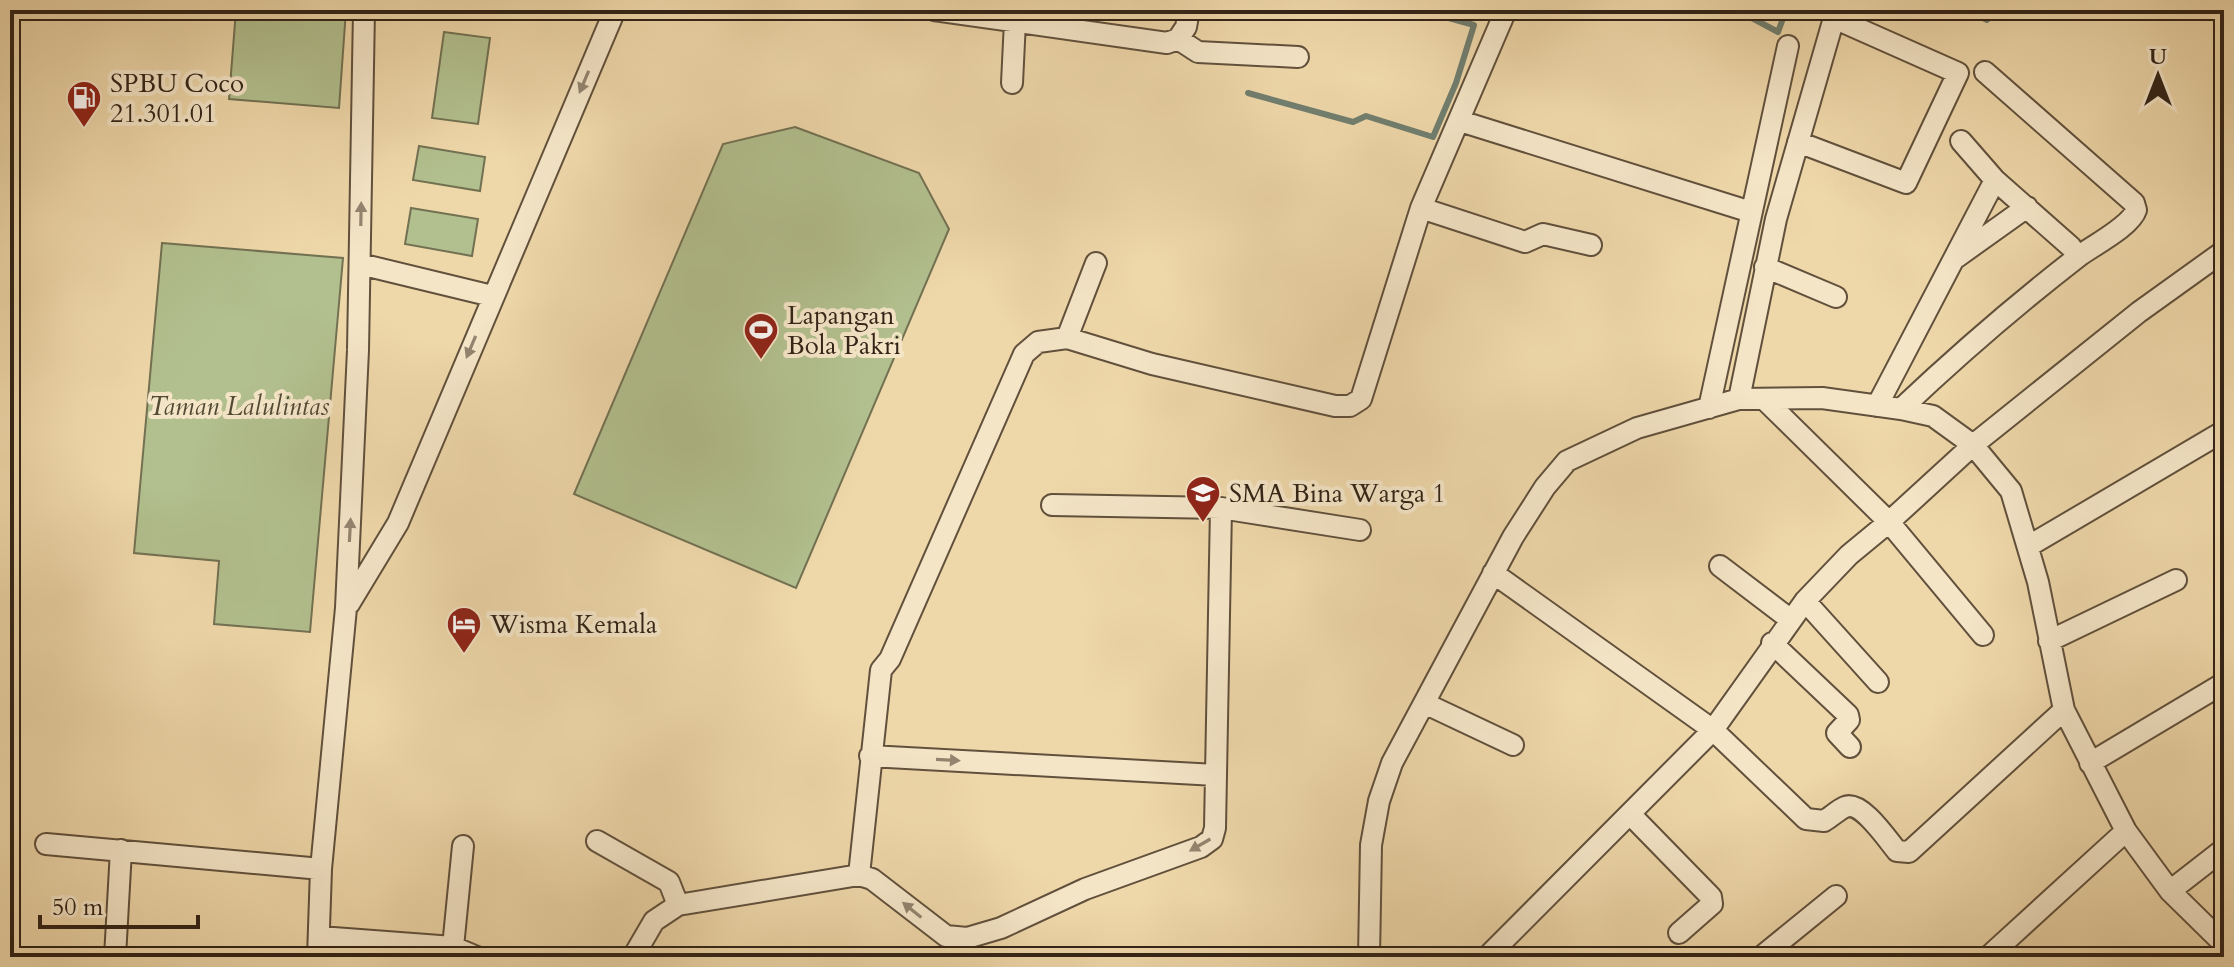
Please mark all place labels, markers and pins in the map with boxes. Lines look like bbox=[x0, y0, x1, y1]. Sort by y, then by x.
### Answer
place label: SPBU Coco 21.301.01 bbox=[110, 66, 244, 131]
fuel station icon: SPBU Coco 21.301.01 bbox=[65, 79, 103, 129]
place label: Lapangan Bola Pakri bbox=[787, 298, 901, 363]
sports icon: Lapangan Bola Pakri bbox=[742, 311, 780, 361]
school or university icon: SMA Bina Warga 1 bbox=[1184, 474, 1222, 524]
place label: SMA Bina Warga 1 bbox=[1229, 476, 1446, 511]
hotel icon: Wisma Kemala bbox=[445, 605, 483, 655]
place label: Wisma Kemala bbox=[489, 607, 657, 642]

